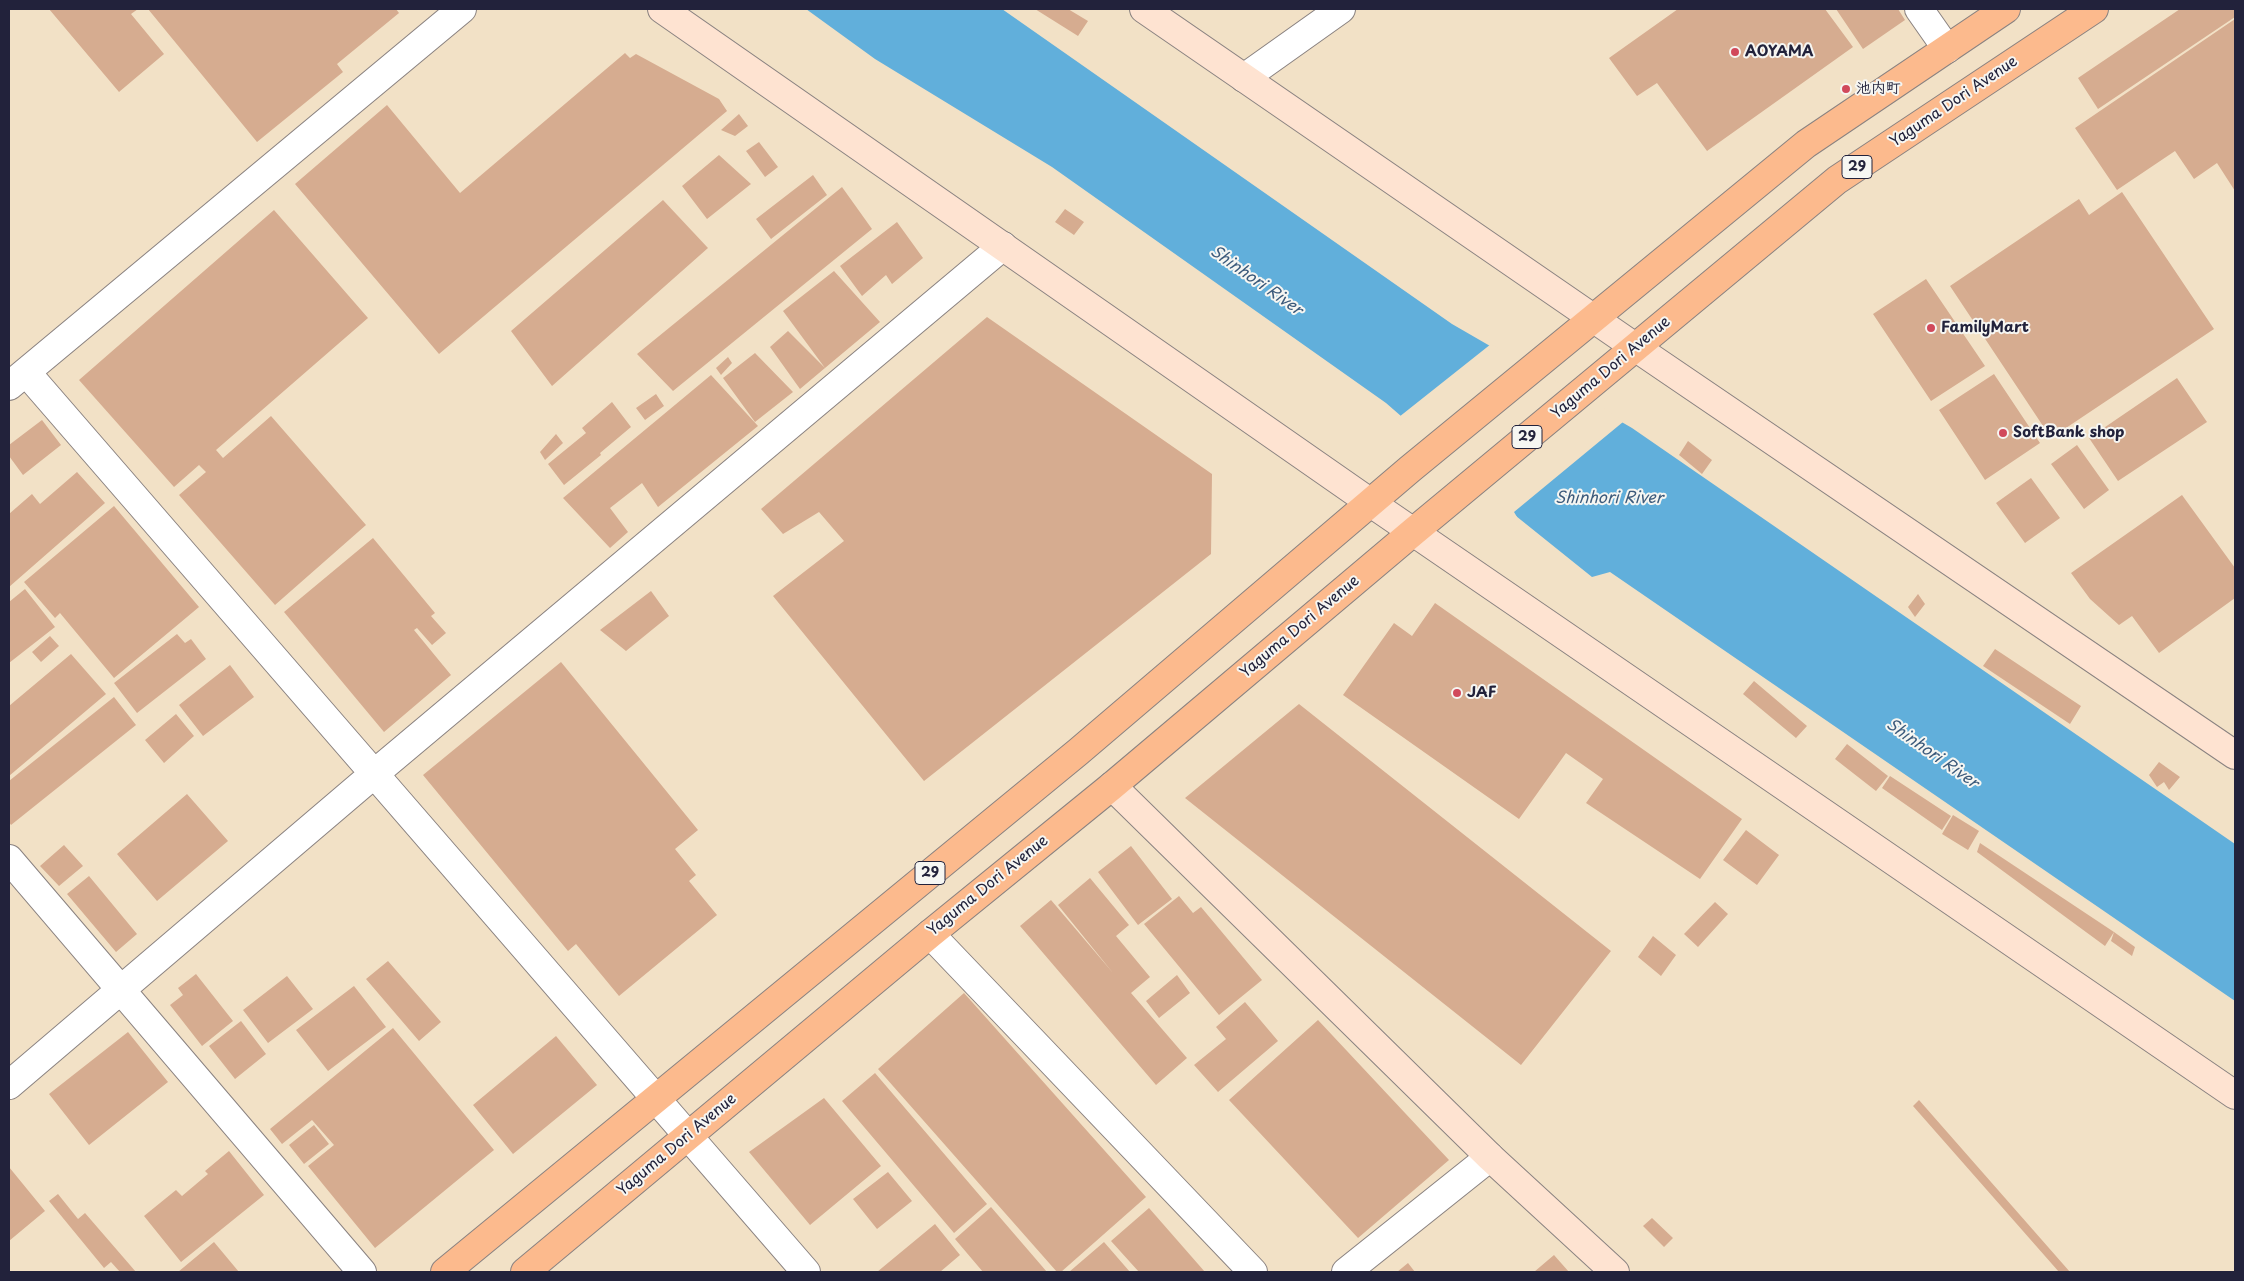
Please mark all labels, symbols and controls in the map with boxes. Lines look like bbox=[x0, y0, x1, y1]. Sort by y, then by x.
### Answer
place label: AOYAMA bbox=[1745, 43, 1814, 61]
marker: AOYAMA bbox=[1729, 46, 1741, 58]
street label: Yaguma Dori Avenue bbox=[1887, 53, 2021, 151]
place label: 池内町 bbox=[1856, 80, 1901, 98]
marker: 池内町 bbox=[1840, 83, 1852, 95]
road number: 29 bbox=[1842, 156, 1872, 178]
water label: Shinhori River bbox=[1206, 242, 1306, 320]
street label: Yaguma Dori Avenue bbox=[1548, 313, 1674, 423]
place label: FamilyMart bbox=[1941, 319, 2029, 337]
marker: FamilyMart bbox=[1925, 322, 1937, 334]
place label: SoftBank shop bbox=[2013, 424, 2124, 442]
road number: 29 bbox=[1512, 426, 1542, 448]
marker: SoftBank shop bbox=[1997, 427, 2009, 439]
water label: Shinhori River bbox=[1555, 489, 1663, 509]
street label: Yaguma Dori Avenue bbox=[1237, 572, 1363, 682]
place label: JAF bbox=[1467, 684, 1496, 702]
marker: JAF bbox=[1451, 687, 1463, 699]
water label: Shinhori River bbox=[1882, 715, 1982, 793]
street label: Yaguma Dori Avenue bbox=[924, 832, 1052, 940]
road number: 29 bbox=[915, 861, 945, 884]
street label: Yaguma Dori Avenue bbox=[614, 1090, 740, 1200]

